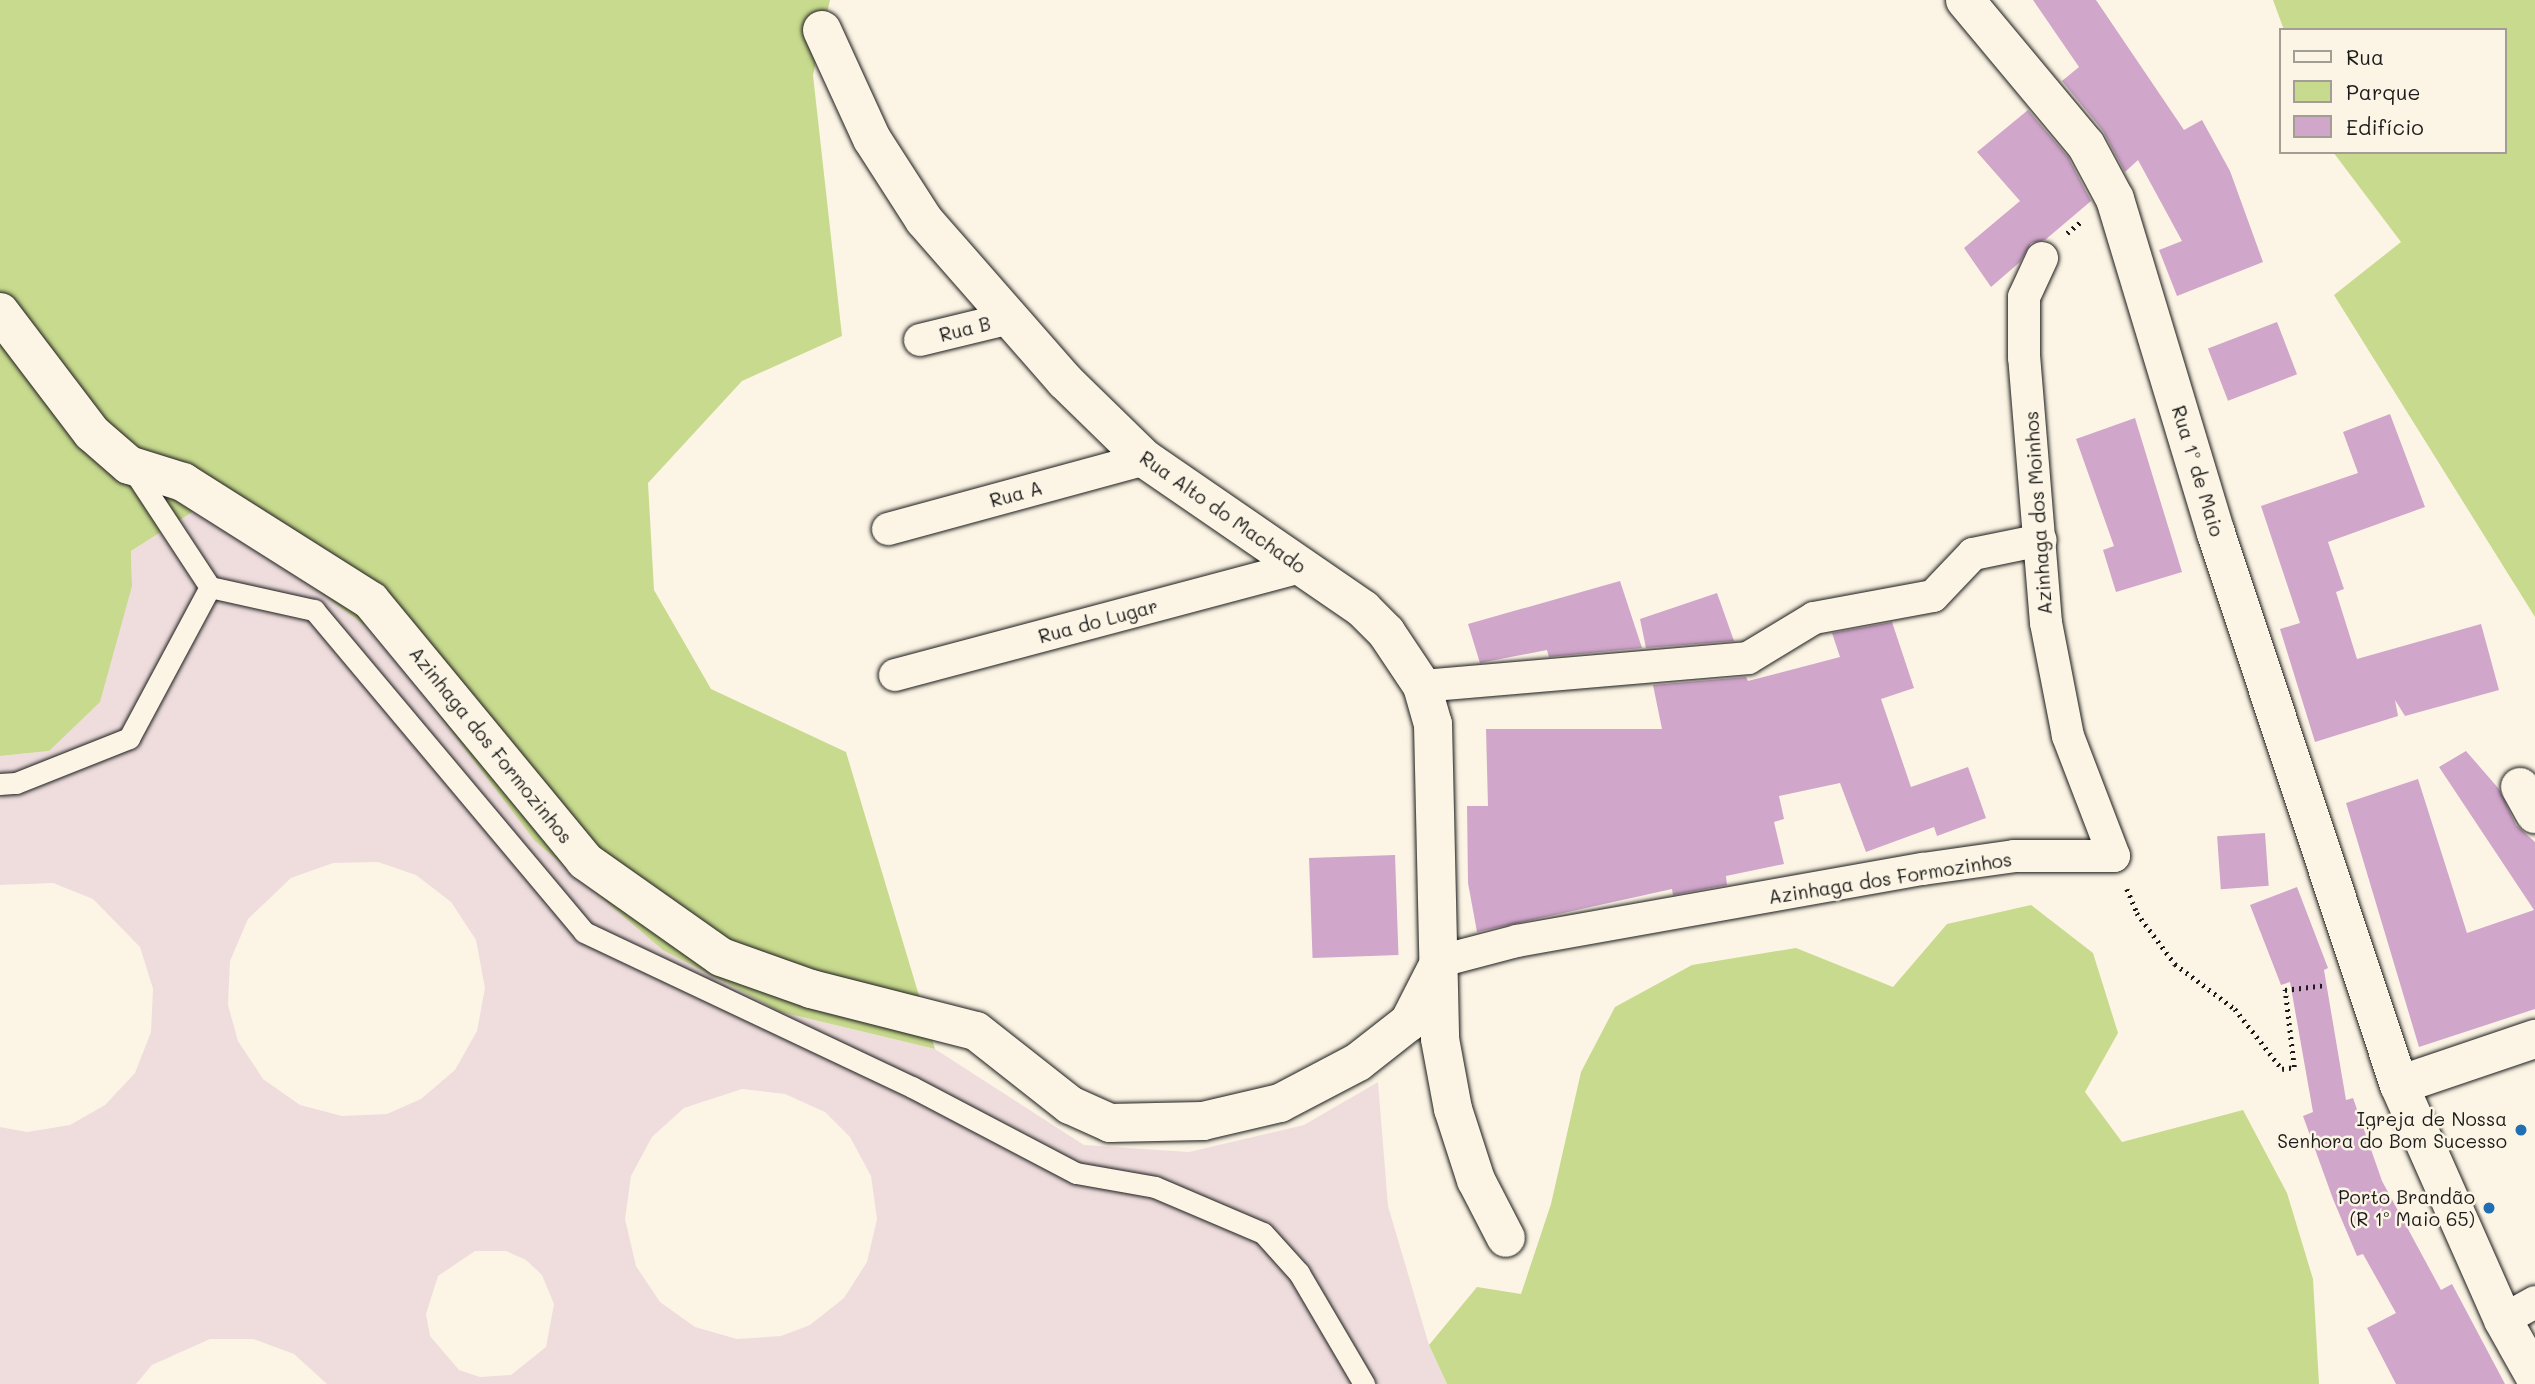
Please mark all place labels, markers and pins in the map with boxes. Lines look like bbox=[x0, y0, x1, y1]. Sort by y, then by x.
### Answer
place label: Igreja de Nossa Senhora do Bom Sucesso bbox=[2277, 1108, 2507, 1152]
marker: Igreja de Nossa Senhora do Bom Sucesso bbox=[2513, 1122, 2529, 1138]
place label: Porto Brandão (R 1º Maio 65) bbox=[2338, 1186, 2475, 1230]
marker: Porto Brandão (R 1º Maio 65) bbox=[2481, 1200, 2497, 1216]

